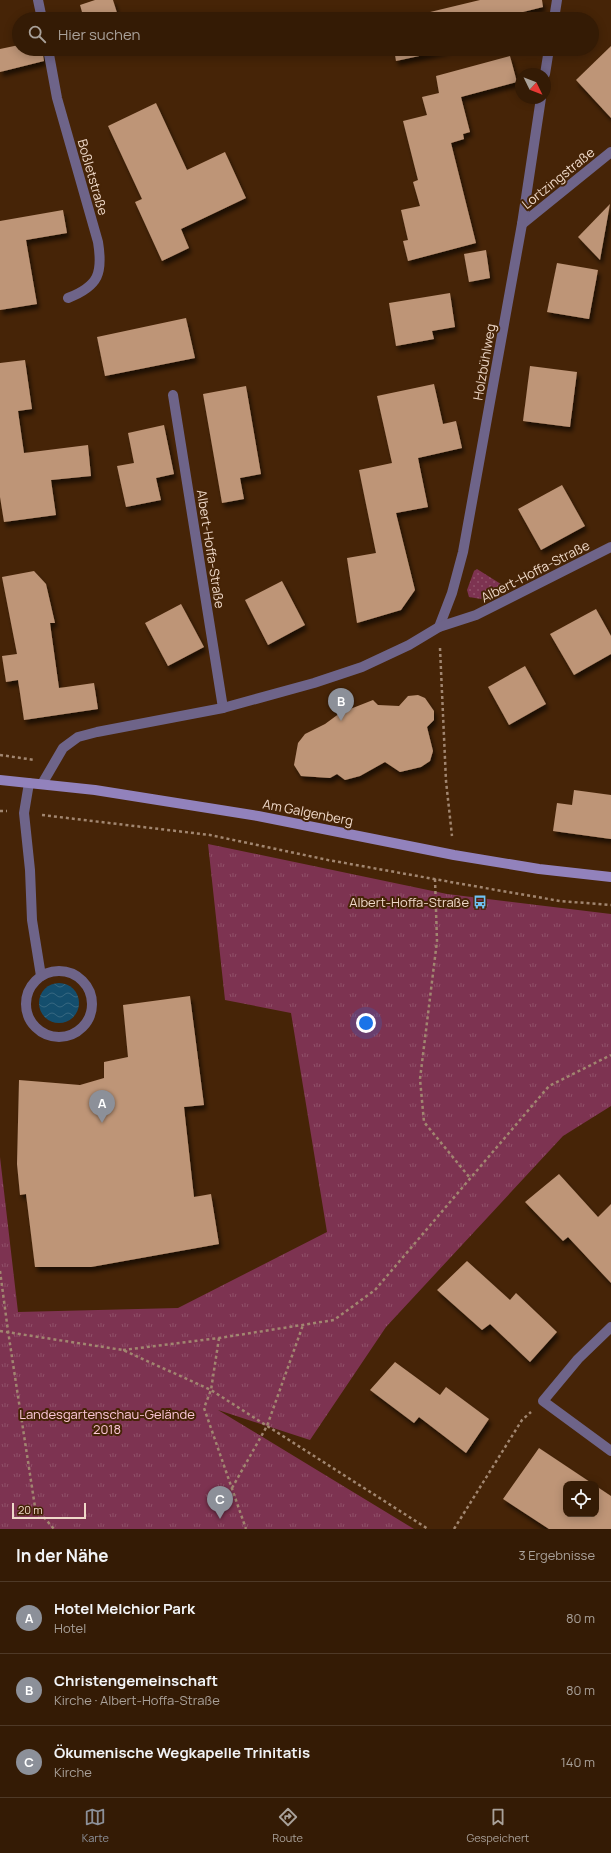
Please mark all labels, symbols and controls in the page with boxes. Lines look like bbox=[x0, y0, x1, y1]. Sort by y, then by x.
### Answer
search box bbox=[12, 12, 599, 56]
icon: search bbox=[26, 23, 48, 45]
text: Hier suchen bbox=[58, 24, 140, 45]
north arrow bbox=[515, 68, 551, 104]
street label: Boßletstraße bbox=[74, 137, 113, 218]
street label: Lortzingstraße bbox=[518, 143, 598, 213]
street label: Holzbühlweg bbox=[468, 322, 500, 402]
street label: Albert-Hoffa-Straße bbox=[193, 488, 229, 610]
street label: Albert-Hoffa-Straße bbox=[478, 536, 593, 606]
pin: B bbox=[328, 688, 354, 721]
street label: Am Galgenberg bbox=[261, 794, 355, 830]
place label: Albert-Hoffa-Straße bbox=[349, 893, 469, 911]
bus stop icon: Albert-Hoffa-Straße bbox=[472, 894, 488, 910]
your location bbox=[356, 1013, 376, 1033]
pin: A bbox=[89, 1090, 115, 1123]
park label: Landesgartenschau-Gelände 2018 bbox=[19, 1405, 195, 1438]
map controls bbox=[563, 1481, 599, 1517]
button: locate bbox=[563, 1481, 599, 1517]
pin: C bbox=[207, 1486, 233, 1519]
scale bar bbox=[12, 1501, 86, 1520]
text: 20 m bbox=[18, 1502, 43, 1517]
text: In der Nähe bbox=[16, 1544, 109, 1567]
text: 3 Ergebnisse bbox=[518, 1546, 595, 1564]
text: Hotel Melchior Park bbox=[54, 1598, 195, 1619]
text: A bbox=[25, 1609, 33, 1627]
text: 80 m bbox=[566, 1609, 595, 1627]
text: Hotel bbox=[54, 1619, 86, 1637]
text: Christengemeinschaft bbox=[54, 1670, 218, 1691]
text: B bbox=[25, 1681, 33, 1699]
text: 80 m bbox=[566, 1681, 595, 1699]
text: Kirche · Albert-Hoffa-Straße bbox=[54, 1691, 220, 1709]
text: Ökumenische Wegkapelle Trinitatis bbox=[54, 1742, 310, 1763]
text: C bbox=[24, 1753, 34, 1771]
text: 140 m bbox=[561, 1753, 595, 1771]
text: Kirche bbox=[54, 1763, 92, 1781]
tab: Karte bbox=[82, 1806, 109, 1845]
tab: Route bbox=[272, 1806, 303, 1845]
tab: Gespeichert bbox=[466, 1806, 529, 1845]

